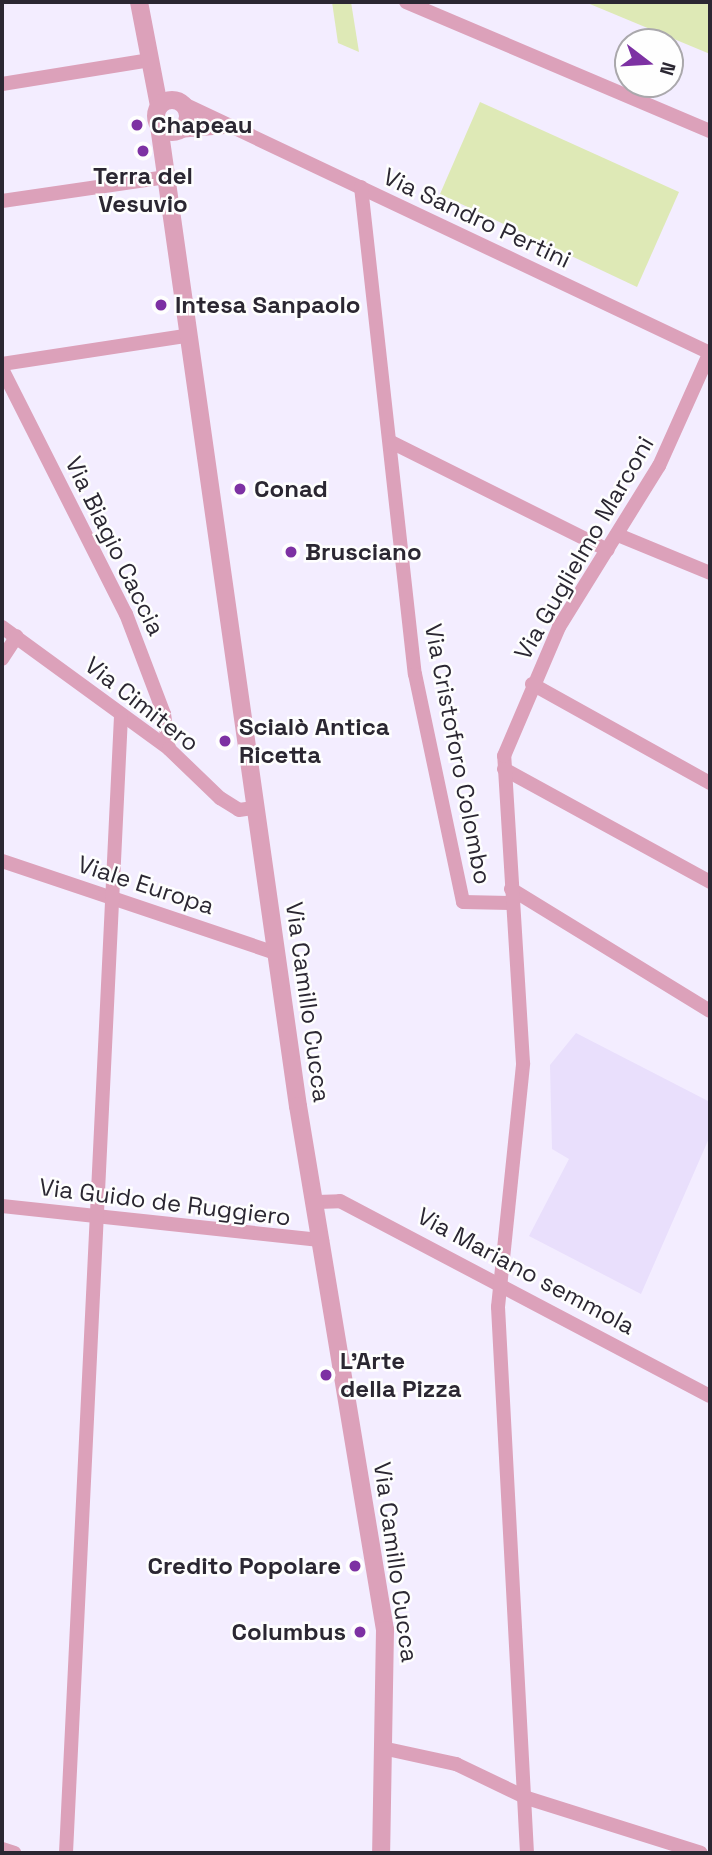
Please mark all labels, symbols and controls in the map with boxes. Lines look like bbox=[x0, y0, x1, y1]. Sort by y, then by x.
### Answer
north arrow bbox=[614, 28, 684, 98]
text: N bbox=[654, 59, 681, 78]
place label: Chapeau bbox=[151, 111, 253, 139]
marker: Chapeau bbox=[129, 117, 145, 133]
marker: Terra del Vesuvio bbox=[135, 143, 151, 159]
place label: Terra del Vesuvio bbox=[93, 162, 193, 218]
street label: Via Sandro Pertini bbox=[379, 162, 575, 274]
place label: Intesa Sanpaolo bbox=[175, 291, 360, 319]
marker: Intesa Sanpaolo bbox=[153, 297, 169, 313]
street label: Via Guglielmo Marconi bbox=[508, 431, 660, 665]
street label: Via Biagio Caccia bbox=[59, 452, 171, 640]
place label: Conad bbox=[254, 475, 328, 503]
marker: Conad bbox=[232, 481, 248, 497]
place label: Brusciano bbox=[305, 538, 422, 566]
marker: Brusciano bbox=[283, 544, 299, 560]
street label: Via Cristoforo Colombo bbox=[419, 621, 497, 887]
street label: Via Cimitero bbox=[79, 651, 205, 757]
place label: Scialò Antica Ricetta bbox=[239, 713, 390, 769]
marker: Scialò Antica Ricetta bbox=[217, 733, 233, 749]
street label: Viale Europa bbox=[74, 849, 218, 921]
street label: Via Camillo Cucca bbox=[280, 900, 336, 1104]
street label: Via Guido de Ruggiero bbox=[37, 1172, 293, 1232]
street label: Via Mariano semmola bbox=[412, 1201, 640, 1341]
place label: L'Arte della Pizza bbox=[340, 1347, 462, 1403]
marker: L'Arte della Pizza bbox=[318, 1367, 334, 1383]
street label: Via Camillo Cucca bbox=[368, 1460, 424, 1664]
place label: Credito Popolare bbox=[148, 1552, 341, 1580]
marker: Credito Popolare bbox=[347, 1558, 363, 1574]
place label: Columbus bbox=[232, 1618, 346, 1646]
marker: Columbus bbox=[352, 1624, 368, 1640]

